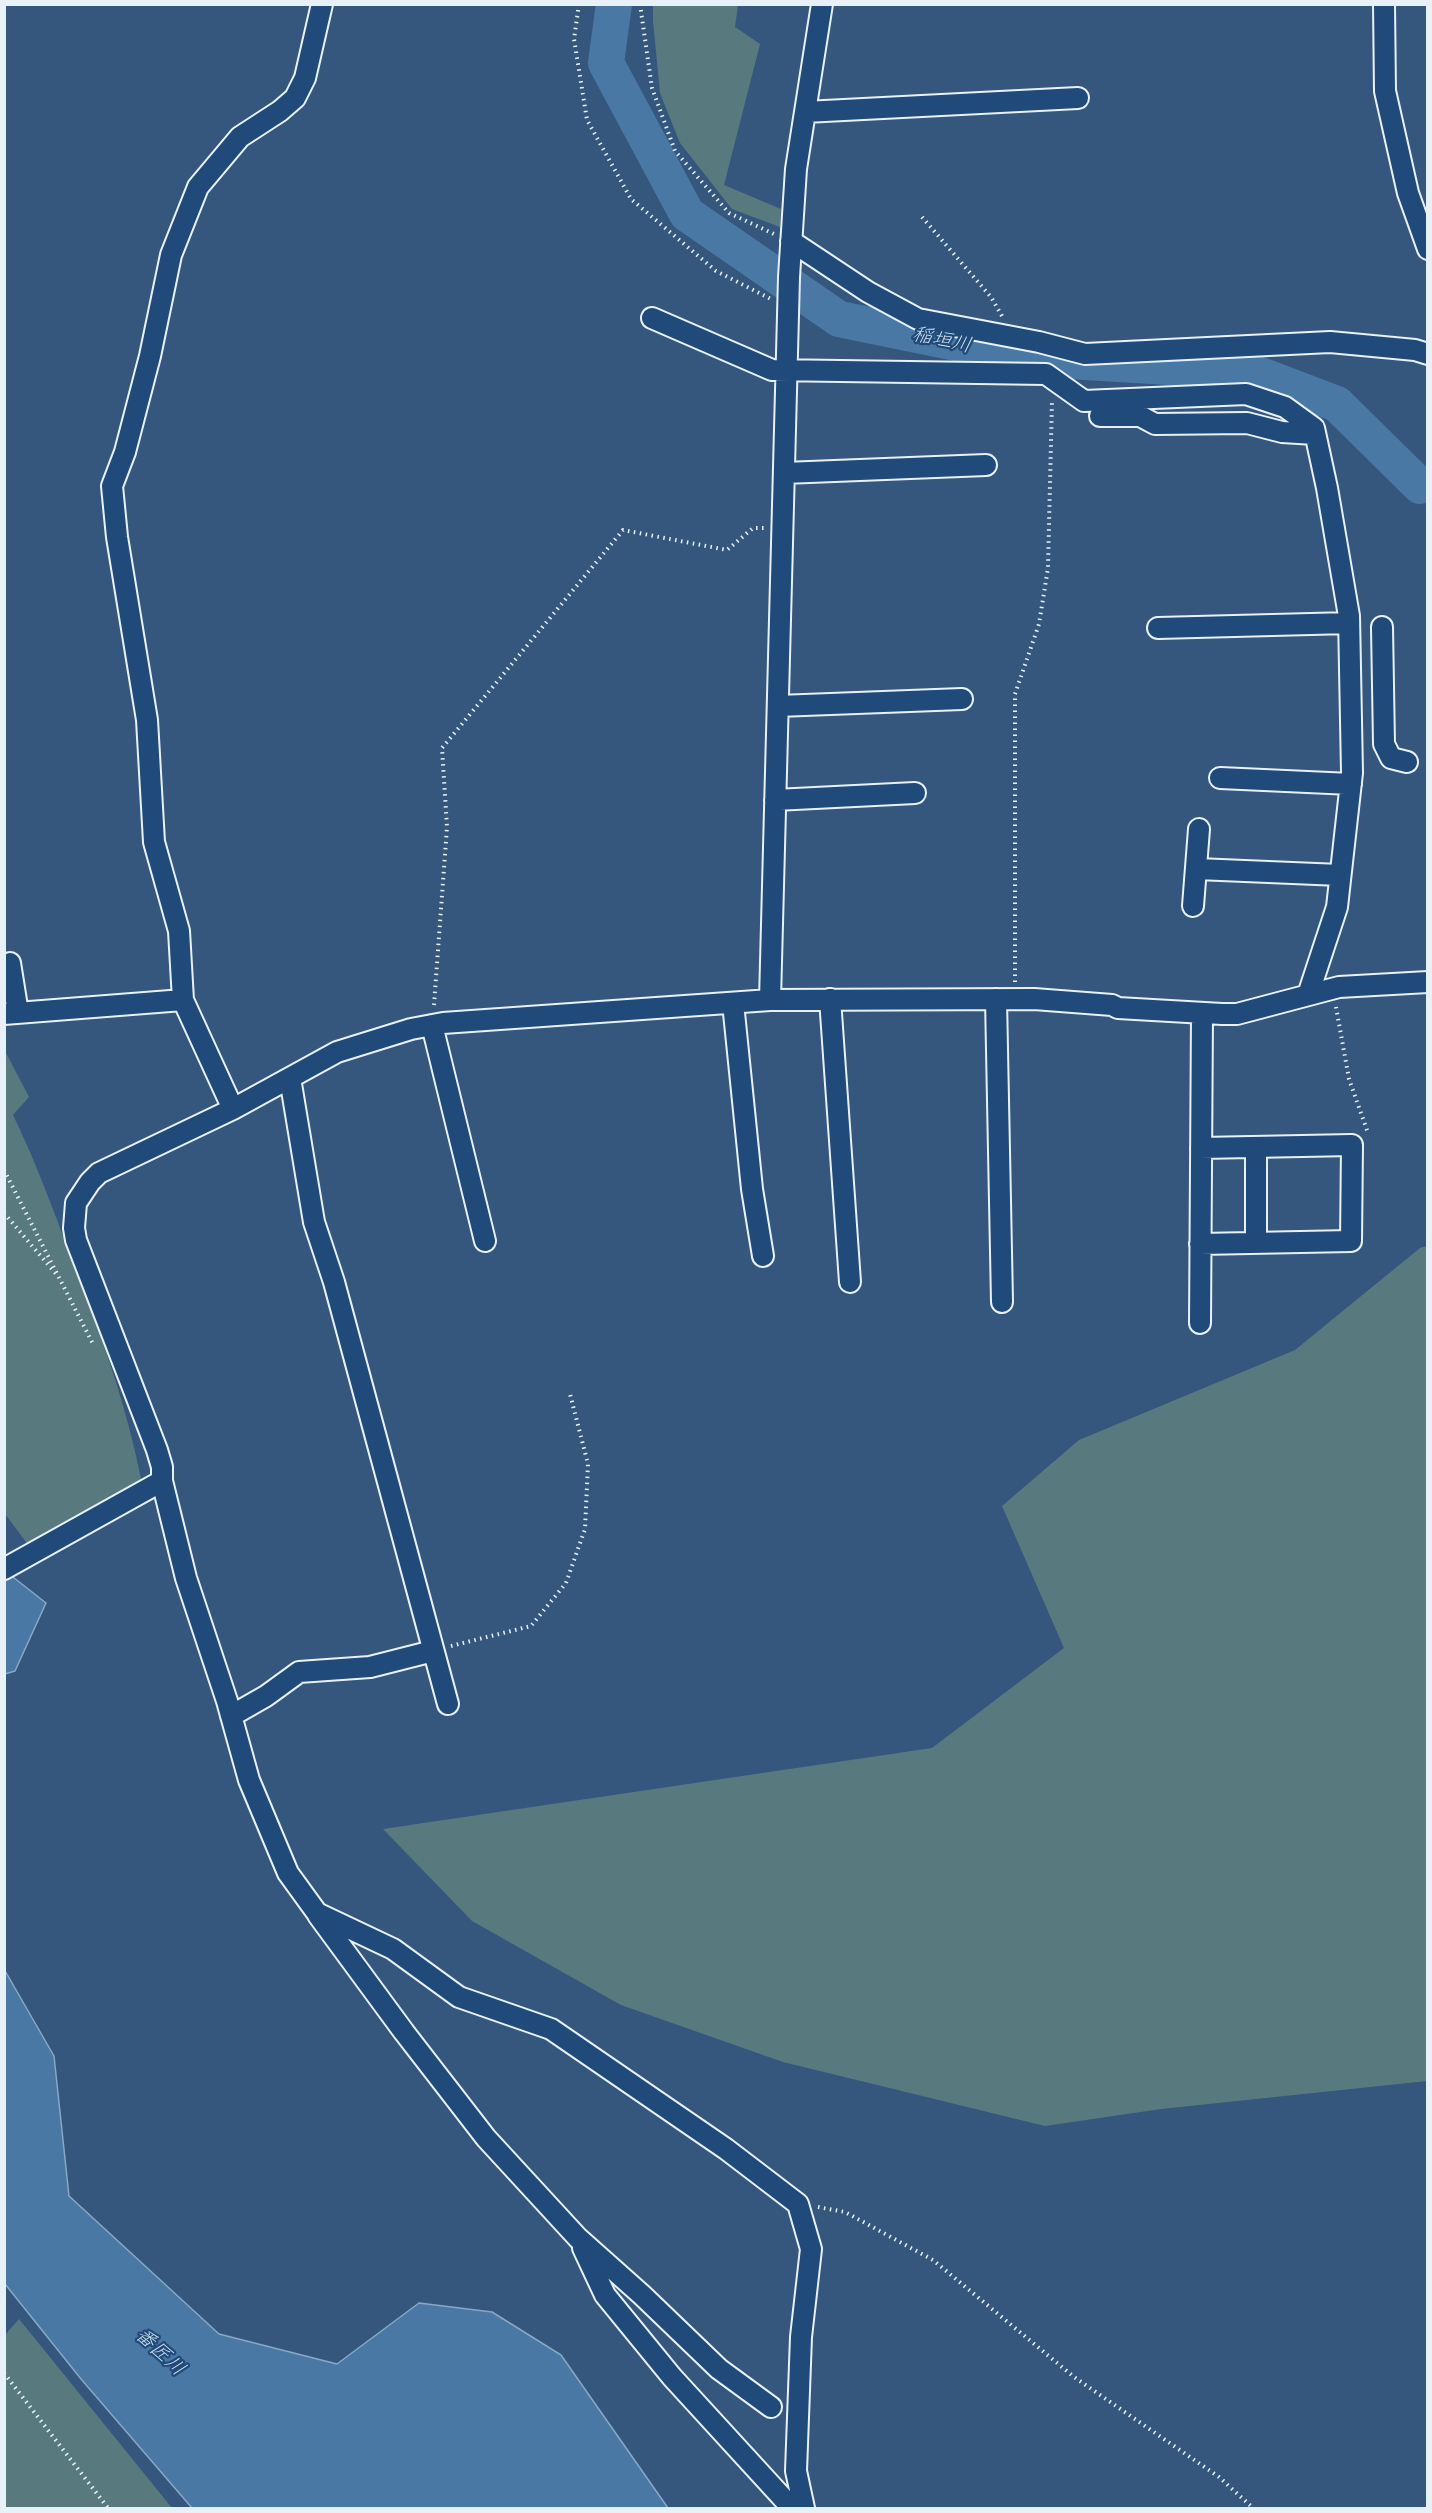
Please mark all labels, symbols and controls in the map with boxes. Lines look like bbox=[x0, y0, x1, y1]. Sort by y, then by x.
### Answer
water label: 稲垣川 bbox=[910, 322, 974, 358]
water label: 番匠川 bbox=[130, 2323, 190, 2381]

